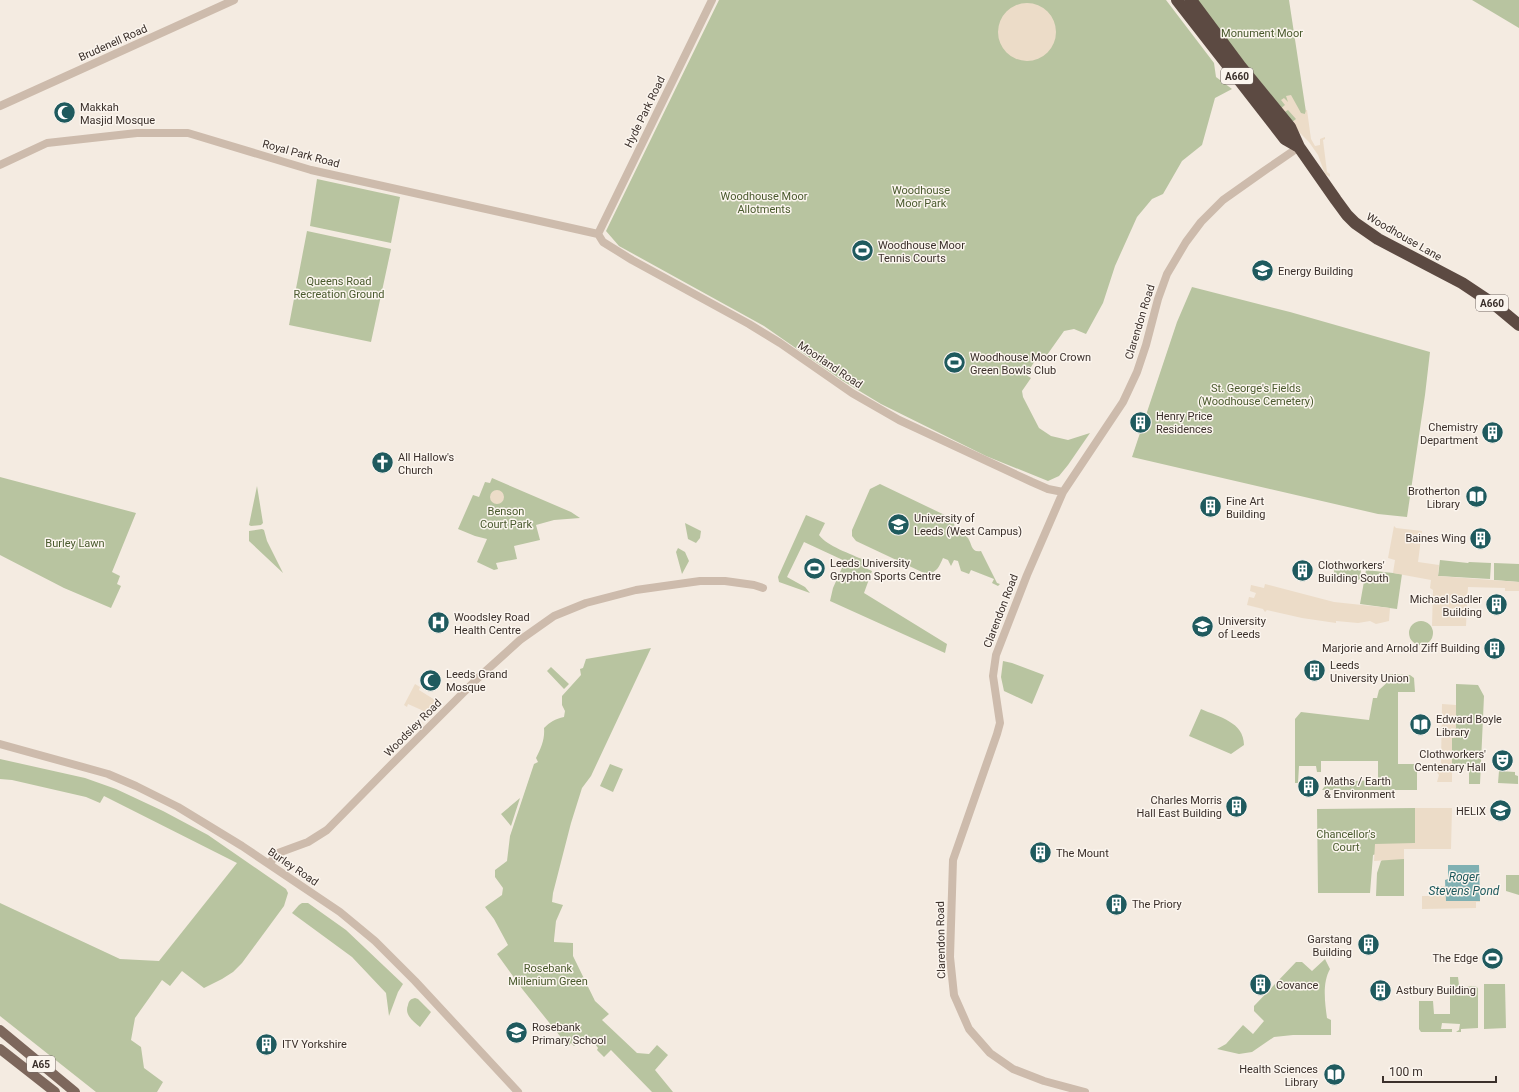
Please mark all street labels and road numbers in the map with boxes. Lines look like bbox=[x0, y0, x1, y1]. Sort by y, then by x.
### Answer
street label: Brudenell Road bbox=[77, 22, 149, 64]
road number: A660 bbox=[1221, 68, 1253, 84]
street label: Hyde Park Road bbox=[622, 74, 668, 150]
street label: Royal Park Road bbox=[261, 137, 341, 171]
street label: Woodhouse Lane bbox=[1364, 210, 1444, 264]
street label: Clarendon Road bbox=[1122, 283, 1158, 361]
road number: A660 bbox=[1476, 295, 1508, 311]
street label: Moorland Road bbox=[795, 339, 865, 391]
street label: Clarendon Road bbox=[981, 572, 1021, 650]
street label: Woodsley Road bbox=[382, 697, 444, 759]
street label: Burley Road bbox=[265, 845, 321, 889]
street label: Clarendon Road bbox=[934, 901, 948, 979]
road number: A65 bbox=[27, 1056, 55, 1072]

